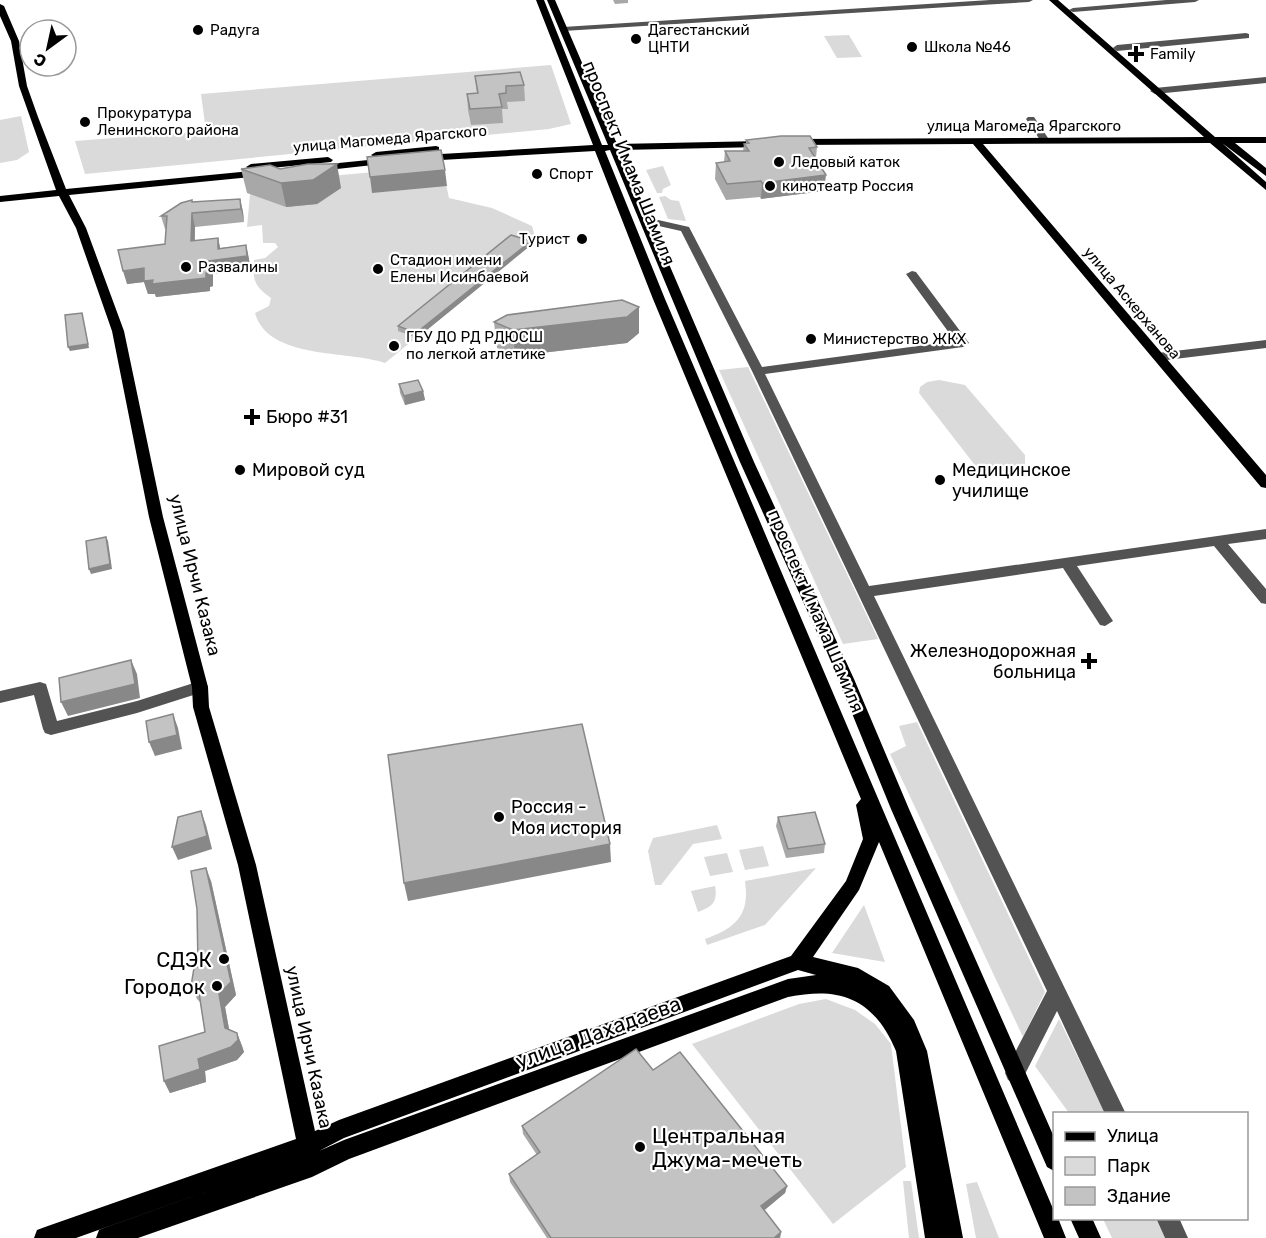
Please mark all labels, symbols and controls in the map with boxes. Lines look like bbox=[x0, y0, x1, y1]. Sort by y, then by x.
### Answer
north arrow bbox=[18, 18, 78, 78]
place label: Радуга bbox=[210, 21, 260, 39]
place label: Дагестанский ЦНТИ bbox=[648, 21, 750, 56]
marker: Радуга bbox=[191, 23, 205, 37]
marker: Дагестанский ЦНТИ bbox=[629, 32, 643, 46]
place label: Школа №46 bbox=[924, 38, 1011, 56]
marker: Школа №46 bbox=[905, 40, 919, 54]
marker: Family bbox=[1127, 45, 1145, 63]
place label: Family bbox=[1150, 45, 1196, 63]
text: С bbox=[30, 49, 50, 71]
street label: проспект Имама Шамиля bbox=[578, 58, 680, 268]
place label: Прокуратура Ленинского района bbox=[97, 104, 239, 139]
marker: Прокуратура Ленинского района bbox=[78, 115, 92, 129]
street label: улица Магомеда Ярагского bbox=[927, 117, 1121, 135]
street label: улица Магомеда Ярагского bbox=[292, 122, 488, 156]
place label: Ледовый каток bbox=[791, 153, 900, 171]
marker: Ледовый каток bbox=[772, 155, 786, 169]
place label: Спорт bbox=[549, 165, 593, 183]
marker: Спорт bbox=[530, 167, 544, 181]
place label: кинотеатр Россия bbox=[782, 177, 914, 195]
marker: кинотеатр Россия bbox=[763, 179, 777, 193]
place label: Турист bbox=[519, 230, 570, 248]
marker: Турист bbox=[575, 232, 589, 246]
street label: улица Аскерханова bbox=[1080, 243, 1184, 363]
place label: Стадион имени Елены Исинбаевой bbox=[390, 251, 529, 286]
place label: Развалины bbox=[198, 258, 278, 276]
marker: Развалины bbox=[179, 260, 193, 274]
marker: Стадион имени Елены Исинбаевой bbox=[371, 262, 385, 276]
place label: ГБУ ДО РД РДЮСШ по легкой атлетике bbox=[406, 328, 546, 363]
place label: Министерство ЖКХ bbox=[823, 330, 967, 348]
marker: Министерство ЖКХ bbox=[804, 332, 818, 346]
marker: ГБУ ДО РД РДЮСШ по легкой атлетике bbox=[387, 339, 401, 353]
place label: Бюро #31 bbox=[266, 406, 348, 428]
marker: Бюро #31 bbox=[243, 408, 261, 426]
place label: Мировой суд bbox=[252, 459, 365, 481]
place label: Медицинское училище bbox=[952, 459, 1071, 502]
marker: Мировой суд bbox=[233, 463, 247, 477]
marker: Медицинское училище bbox=[933, 473, 947, 487]
street label: улица Ирчи Казака bbox=[164, 492, 226, 658]
street label: проспект Имама Шамиля bbox=[763, 506, 869, 716]
place label: Железнодорожная больница bbox=[910, 640, 1076, 683]
marker: Железнодорожная больница bbox=[1080, 652, 1098, 670]
place label: Россия - Моя история bbox=[511, 796, 622, 839]
marker: Россия - Моя история bbox=[492, 810, 506, 824]
place label: СДЭК bbox=[156, 947, 212, 972]
marker: СДЭК bbox=[217, 952, 231, 966]
street label: улица Ирчи Казака bbox=[281, 964, 337, 1130]
place label: Городок bbox=[124, 974, 205, 999]
marker: Городок bbox=[210, 979, 224, 993]
street label: улица Дахадаева bbox=[512, 990, 684, 1074]
legend bbox=[1053, 1112, 1248, 1220]
place label: Центральная Джума-мечеть bbox=[652, 1123, 802, 1172]
text: Улица bbox=[1107, 1125, 1159, 1147]
marker: Центральная Джума-мечеть bbox=[633, 1140, 647, 1154]
text: Парк bbox=[1107, 1155, 1151, 1177]
text: Здание bbox=[1107, 1185, 1171, 1207]

